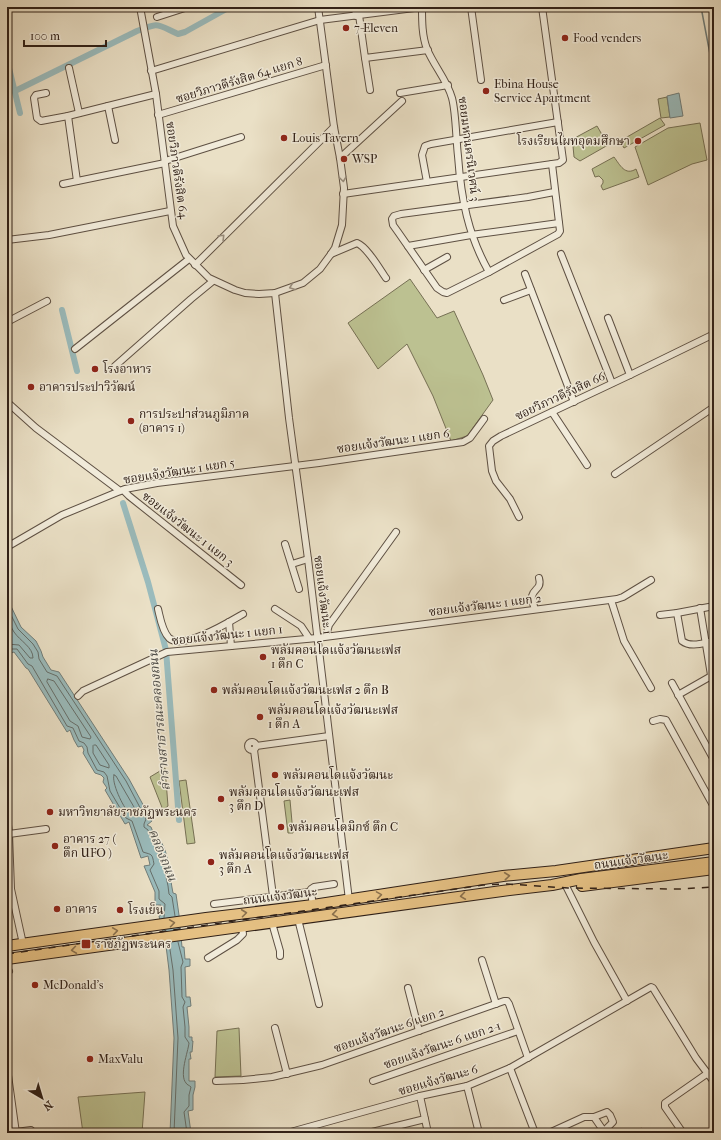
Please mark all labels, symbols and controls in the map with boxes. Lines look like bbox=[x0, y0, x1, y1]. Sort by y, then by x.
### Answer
place label: 7-Eleven bbox=[354, 21, 398, 35]
scale bar bbox=[24, 22, 106, 48]
marker: 7-Eleven bbox=[341, 23, 351, 33]
text: 100 m bbox=[30, 29, 60, 43]
place label: Food venders bbox=[573, 31, 642, 45]
marker: Food venders bbox=[560, 33, 570, 43]
street label: ซอยวิภาวดีรังสิต 64 แยก 8 bbox=[174, 54, 304, 106]
place label: Ebina House Service Apartment bbox=[494, 77, 592, 105]
marker: Ebina House Service Apartment bbox=[481, 86, 491, 96]
street label: ซอยมหานครนิเวศน์ 3 bbox=[456, 96, 482, 202]
street label: ซอยวิภาวดีรังสิต 64 bbox=[163, 120, 191, 221]
place label: Louis Tavern bbox=[292, 131, 359, 145]
place label: โรงเรียนไผทอุดมศึกษา bbox=[516, 132, 630, 149]
marker: Louis Tavern bbox=[279, 133, 289, 143]
marker: โรงเรียนไผทอุดมศึกษา bbox=[633, 136, 643, 146]
place label: WSP bbox=[351, 152, 377, 166]
marker: WSP bbox=[339, 154, 349, 164]
one-way arrow bbox=[338, 176, 347, 182]
one-way arrow bbox=[218, 234, 225, 242]
one-way arrow bbox=[288, 283, 295, 291]
place label: โรงอาหาร bbox=[102, 360, 152, 376]
marker: โรงอาหาร bbox=[90, 364, 100, 374]
street label: ซอยวิภาวดีรังสิต 66 bbox=[513, 369, 608, 423]
place label: อาคารประปาวิวัฒน์ bbox=[39, 380, 136, 394]
marker: อาคารประปาวิวัฒน์ bbox=[26, 382, 36, 392]
place label: การประปาส่วนภูมิภาค (อาคาร 1) bbox=[139, 407, 249, 435]
marker: การประปาส่วนภูมิภาค (อาคาร 1) bbox=[126, 416, 136, 426]
street label: ซอยแจ้งวัฒนะ 1 แยก 6 bbox=[336, 426, 451, 456]
street label: ซอยแจ้งวัฒนะ 1 แยก 5 bbox=[122, 455, 236, 487]
street label: ซอยแจ้งวัฒนะ 1 แยก 3 bbox=[139, 489, 237, 569]
street label: ซอยแจ้งวัฒนะ 1 bbox=[311, 555, 335, 635]
street label: ซอยแจ้งวัฒนะ 1 แยก 2 bbox=[428, 591, 542, 619]
street label: ซอยแจ้งวัฒนะ 1 แยก 1 bbox=[171, 622, 283, 648]
place label: พลัมคอนโดแจ้งวัฒนะเฟส 1 ตึก C bbox=[271, 641, 401, 671]
water label: ลำรางสาธารณะคลองถนน bbox=[145, 648, 173, 791]
marker: พลัมคอนโดแจ้งวัฒนะเฟส 1 ตึก C bbox=[258, 652, 268, 662]
place label: พลัมคอนโดแจ้งวัฒนะเฟส 2 ตึก B bbox=[222, 681, 389, 697]
marker: พลัมคอนโดแจ้งวัฒนะเฟส 2 ตึก B bbox=[209, 685, 219, 695]
place label: พลัมคอนโดแจ้งวัฒนะเฟส 1 ตึก A bbox=[268, 701, 398, 731]
marker: พลัมคอนโดแจ้งวัฒนะเฟส 1 ตึก A bbox=[255, 712, 265, 722]
place label: พลัมคอนโดแจ้งวัฒนะ bbox=[283, 766, 393, 782]
marker: พลัมคอนโดแจ้งวัฒนะ bbox=[270, 770, 280, 780]
place label: พลัมคอนโดแจ้งวัฒนะเฟส 3 ตึก D bbox=[229, 783, 359, 813]
marker: พลัมคอนโดแจ้งวัฒนะเฟส 3 ตึก D bbox=[216, 794, 226, 804]
place label: มหาวิทยาลัยราชภัฏพระนคร bbox=[58, 805, 197, 819]
marker: มหาวิทยาลัยราชภัฏพระนคร bbox=[45, 807, 55, 817]
place label: พลัมคอนโดมิกซ์ ตึก C bbox=[289, 818, 398, 834]
marker: พลัมคอนโดมิกซ์ ตึก C bbox=[276, 822, 286, 832]
water label: คลองถนน bbox=[146, 827, 180, 884]
place label: อาคาร 27 ( ตึก UFO ) bbox=[63, 832, 116, 860]
marker: อาคาร 27 ( ตึก UFO ) bbox=[50, 841, 60, 851]
place label: พลัมคอนโดแจ้งวัฒนะเฟส 3 ตึก A bbox=[219, 846, 349, 876]
street label: ถนนแจ้งวัฒนะ bbox=[593, 848, 669, 872]
marker: พลัมคอนโดแจ้งวัฒนะเฟส 3 ตึก A bbox=[206, 857, 216, 867]
one-way arrow bbox=[504, 872, 510, 881]
street label: ถนนแจ้งวัฒนะ bbox=[242, 884, 318, 907]
one-way arrow bbox=[376, 891, 382, 900]
one-way arrow bbox=[460, 891, 466, 900]
place label: โรงเย็น bbox=[127, 901, 164, 917]
place label: อาคาร bbox=[65, 902, 97, 916]
marker: อาคาร bbox=[52, 904, 62, 914]
marker: โรงเย็น bbox=[115, 905, 125, 915]
one-way arrow bbox=[241, 909, 247, 918]
one-way arrow bbox=[332, 910, 338, 919]
one-way arrow bbox=[169, 919, 175, 928]
one-way arrow bbox=[112, 927, 118, 936]
place label: ราชภัฏพระนคร bbox=[95, 937, 171, 951]
marker: ราชภัฏพระนคร bbox=[80, 938, 92, 950]
one-way arrow bbox=[71, 945, 77, 954]
place label: McDonald's bbox=[43, 978, 104, 992]
marker: McDonald's bbox=[30, 980, 40, 990]
street label: ซอยแจ้งวัฒนะ 6 แยก 2 bbox=[332, 1005, 446, 1055]
street label: ซอยแจ้งวัฒนะ 6 แยก 2-1 bbox=[382, 1018, 502, 1072]
place label: MaxValu bbox=[98, 1052, 143, 1066]
marker: MaxValu bbox=[85, 1054, 95, 1064]
street label: ซอยแจ้งวัฒนะ 6 bbox=[397, 1062, 480, 1098]
north arrow bbox=[22, 1078, 62, 1118]
text: N bbox=[40, 1098, 55, 1114]

